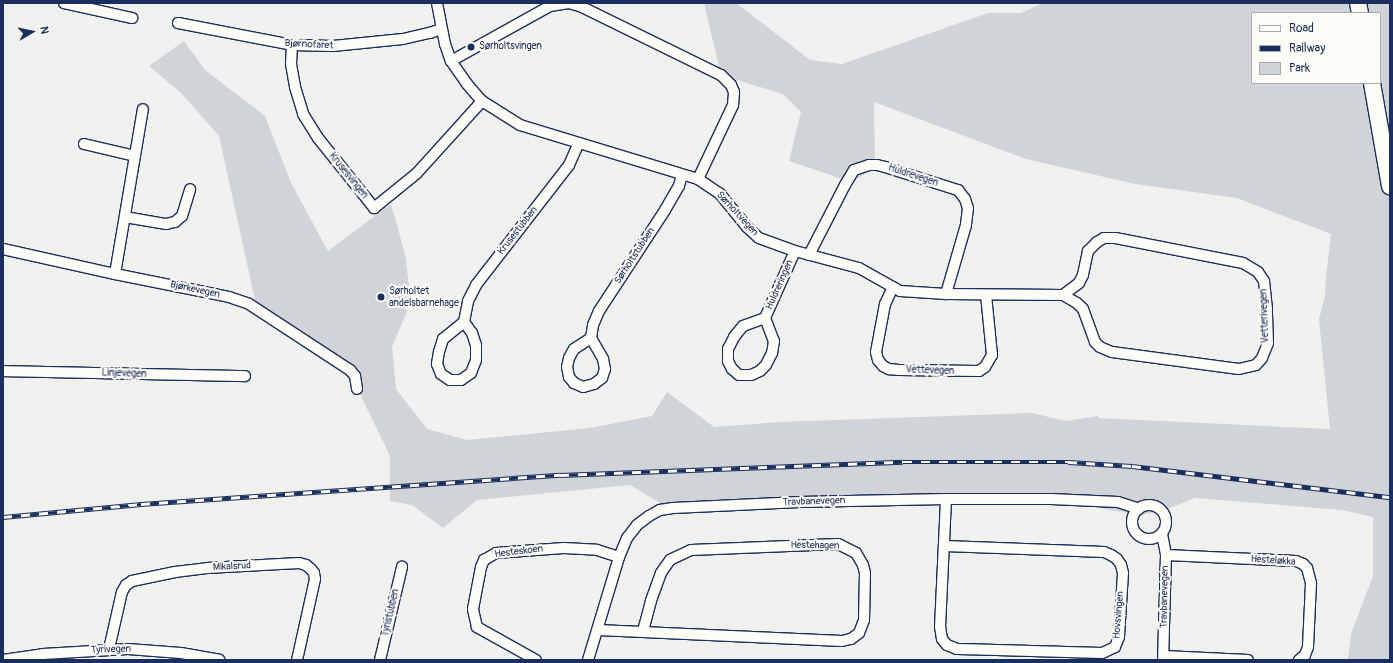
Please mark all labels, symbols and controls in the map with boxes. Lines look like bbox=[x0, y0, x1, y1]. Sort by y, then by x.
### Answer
north arrow bbox=[12, 12, 52, 52]
legend bbox=[1251, 12, 1381, 84]
text: Road bbox=[1289, 21, 1314, 36]
text: N bbox=[37, 25, 51, 35]
street label: Bjørnofaret bbox=[284, 38, 334, 52]
place label: Sørholtsvingen bbox=[479, 41, 542, 53]
text: Railway bbox=[1289, 41, 1325, 56]
marker: Sørholtsvingen bbox=[466, 42, 476, 52]
text: Park bbox=[1289, 61, 1310, 76]
street label: Krusesvingen bbox=[326, 151, 370, 201]
street label: Huldrevegen bbox=[887, 162, 939, 190]
street label: Sørholtvegen bbox=[713, 189, 761, 239]
street label: Krusestubben bbox=[495, 205, 541, 257]
street label: Sørholtstubben bbox=[612, 225, 658, 287]
street label: Huldreringen bbox=[764, 258, 796, 312]
street label: Bjørkevegen bbox=[169, 279, 221, 301]
place label: Sørholtet andelsbarnehage bbox=[389, 285, 459, 308]
street label: Vetterivegen bbox=[1258, 289, 1272, 343]
marker: Sørholtet andelsbarnehage bbox=[376, 292, 386, 302]
street label: Vettevegen bbox=[905, 364, 955, 378]
street label: Linjevegen bbox=[101, 367, 147, 381]
street label: Travbanevegen bbox=[782, 495, 846, 509]
street label: Hestehagen bbox=[790, 540, 840, 552]
street label: Hesteskoen bbox=[494, 543, 544, 561]
street label: Hesteløkka bbox=[1250, 553, 1296, 569]
street label: Mikalsrud bbox=[213, 560, 251, 574]
street label: Travbanevegen bbox=[1158, 566, 1172, 628]
street label: Tyristubben bbox=[380, 588, 402, 638]
street label: Hovsvingen bbox=[1111, 591, 1127, 639]
street label: Tyrivegen bbox=[91, 643, 131, 657]

